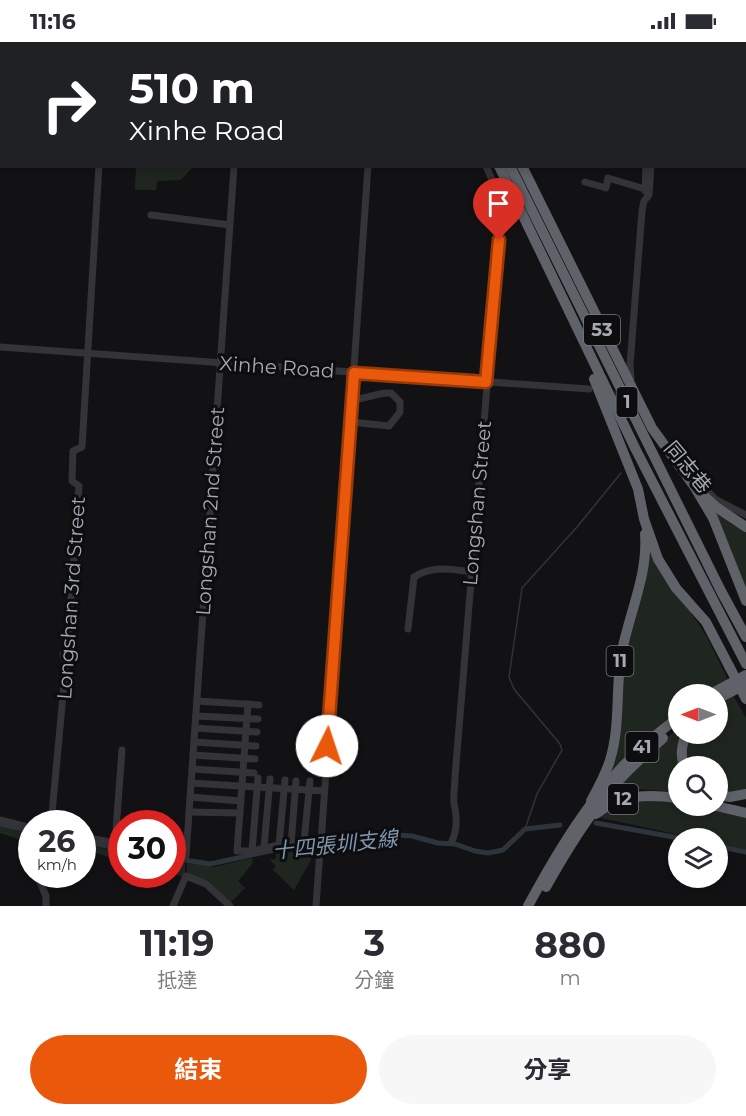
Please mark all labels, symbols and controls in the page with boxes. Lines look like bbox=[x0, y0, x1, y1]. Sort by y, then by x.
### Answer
text: 11:16 bbox=[30, 8, 76, 35]
text: 510 m bbox=[129, 62, 255, 114]
icon: right bbox=[30, 66, 108, 144]
text: Xinhe Road bbox=[129, 114, 284, 147]
pin bbox=[473, 178, 524, 240]
icon: arrive bbox=[482, 187, 515, 220]
road number: 53 bbox=[584, 315, 620, 345]
street label: Xinhe Road bbox=[219, 351, 335, 383]
road number: 1 bbox=[616, 387, 638, 417]
street label: Longshan 2nd Street bbox=[191, 406, 229, 616]
street label: Longshan Street bbox=[458, 419, 496, 587]
street label: 同志巷 bbox=[660, 436, 716, 498]
street label: Longshan 3rd Street bbox=[52, 496, 90, 700]
road number: 11 bbox=[606, 646, 634, 676]
north arrow bbox=[668, 684, 728, 744]
map controls bbox=[668, 684, 728, 888]
position arrow bbox=[295, 714, 359, 778]
road number: 41 bbox=[626, 732, 658, 762]
button: search bbox=[668, 756, 728, 816]
road number: 12 bbox=[608, 784, 638, 814]
speed limit sign: 30 bbox=[108, 810, 186, 888]
text: 26 bbox=[39, 823, 75, 860]
water label: 十四張圳支線 bbox=[271, 825, 401, 864]
button: layers bbox=[668, 828, 728, 888]
text: km/h bbox=[37, 855, 77, 874]
text: 11:19 bbox=[140, 921, 215, 965]
text: 3 bbox=[364, 921, 385, 965]
text: 880 bbox=[534, 923, 606, 967]
text: m bbox=[560, 966, 581, 990]
text: 抵達 bbox=[157, 968, 197, 992]
text: 分鐘 bbox=[354, 968, 394, 992]
button: 結束 bbox=[30, 1035, 367, 1104]
button: 分享 bbox=[379, 1035, 716, 1104]

